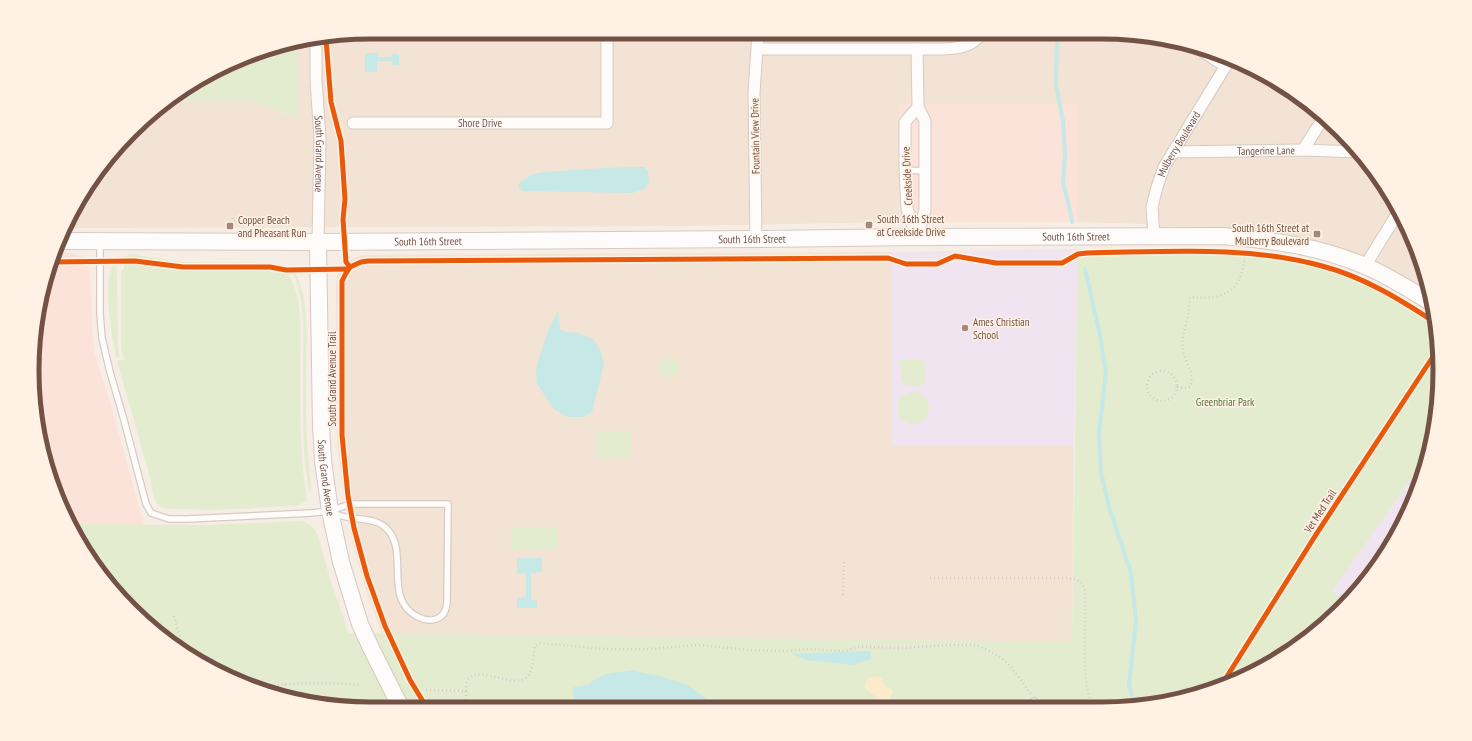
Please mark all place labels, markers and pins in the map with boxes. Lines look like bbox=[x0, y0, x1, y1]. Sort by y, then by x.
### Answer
place label: South 16th Street at Creekside Drive bbox=[877, 212, 946, 239]
place label: Copper Beach and Pheasant Run bbox=[238, 213, 306, 240]
marker: South 16th Street at Creekside Drive bbox=[864, 220, 874, 230]
marker: Copper Beach and Pheasant Run bbox=[225, 221, 235, 231]
place label: South 16th Street at Mulberry Boulevard bbox=[1232, 221, 1309, 248]
marker: South 16th Street at Mulberry Boulevard bbox=[1312, 229, 1322, 239]
place label: Ames Christian School bbox=[973, 315, 1030, 342]
marker: Ames Christian School bbox=[960, 323, 970, 333]

